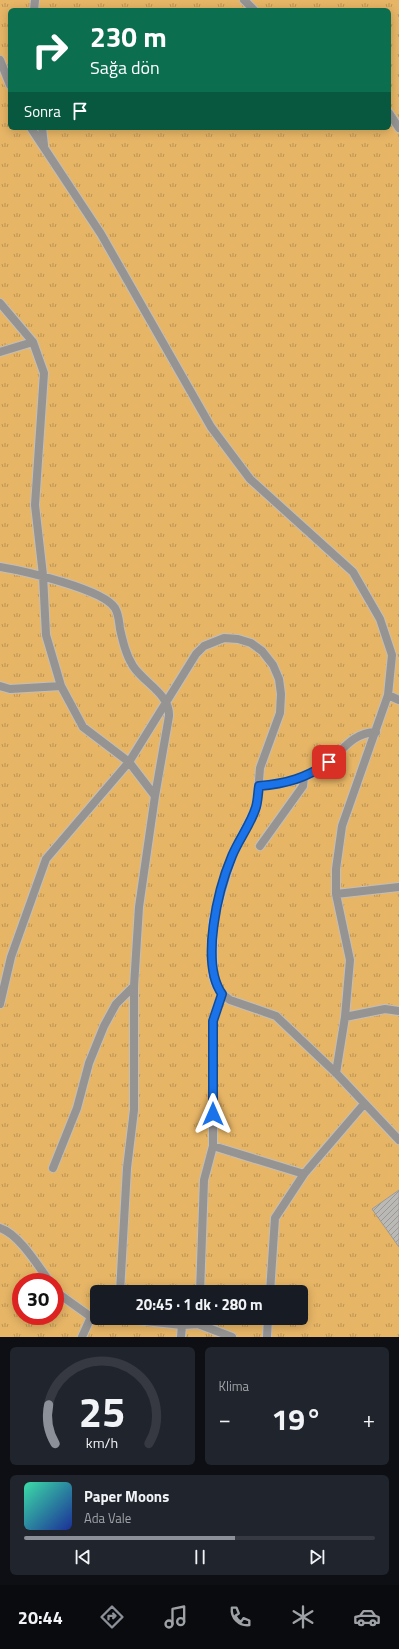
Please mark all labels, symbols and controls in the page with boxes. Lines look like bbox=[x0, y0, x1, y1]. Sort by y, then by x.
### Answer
text: 230 m bbox=[90, 15, 167, 58]
icon: right bbox=[24, 24, 76, 76]
text: Sağa dön bbox=[90, 54, 160, 81]
text: Sonra bbox=[24, 100, 61, 123]
icon: arrive bbox=[69, 100, 91, 122]
pin bbox=[312, 745, 346, 779]
icon: arrive bbox=[318, 751, 340, 773]
position arrow bbox=[192, 1093, 234, 1135]
speed limit sign: 30 bbox=[12, 1273, 64, 1325]
text: 20:45 · 1 dk · 280 m bbox=[135, 1293, 263, 1316]
text: Klima bbox=[219, 1376, 249, 1396]
text: 25 bbox=[79, 1380, 126, 1443]
text: 19° bbox=[272, 1396, 322, 1442]
text: − bbox=[219, 1402, 231, 1436]
text: + bbox=[363, 1402, 375, 1436]
text: km/h bbox=[86, 1432, 118, 1454]
text: Paper Moons bbox=[84, 1485, 169, 1508]
text: Ada Vale bbox=[84, 1508, 131, 1528]
icon: previous bbox=[72, 1546, 94, 1568]
icon: pause bbox=[189, 1546, 211, 1568]
icon: next bbox=[306, 1546, 328, 1568]
icon: directions bbox=[98, 1603, 126, 1631]
icon: music bbox=[162, 1603, 190, 1631]
icon: phone bbox=[226, 1603, 254, 1631]
icon: climate bbox=[289, 1603, 317, 1631]
icon: car bbox=[353, 1603, 381, 1631]
text: 20:44 bbox=[18, 1604, 63, 1631]

